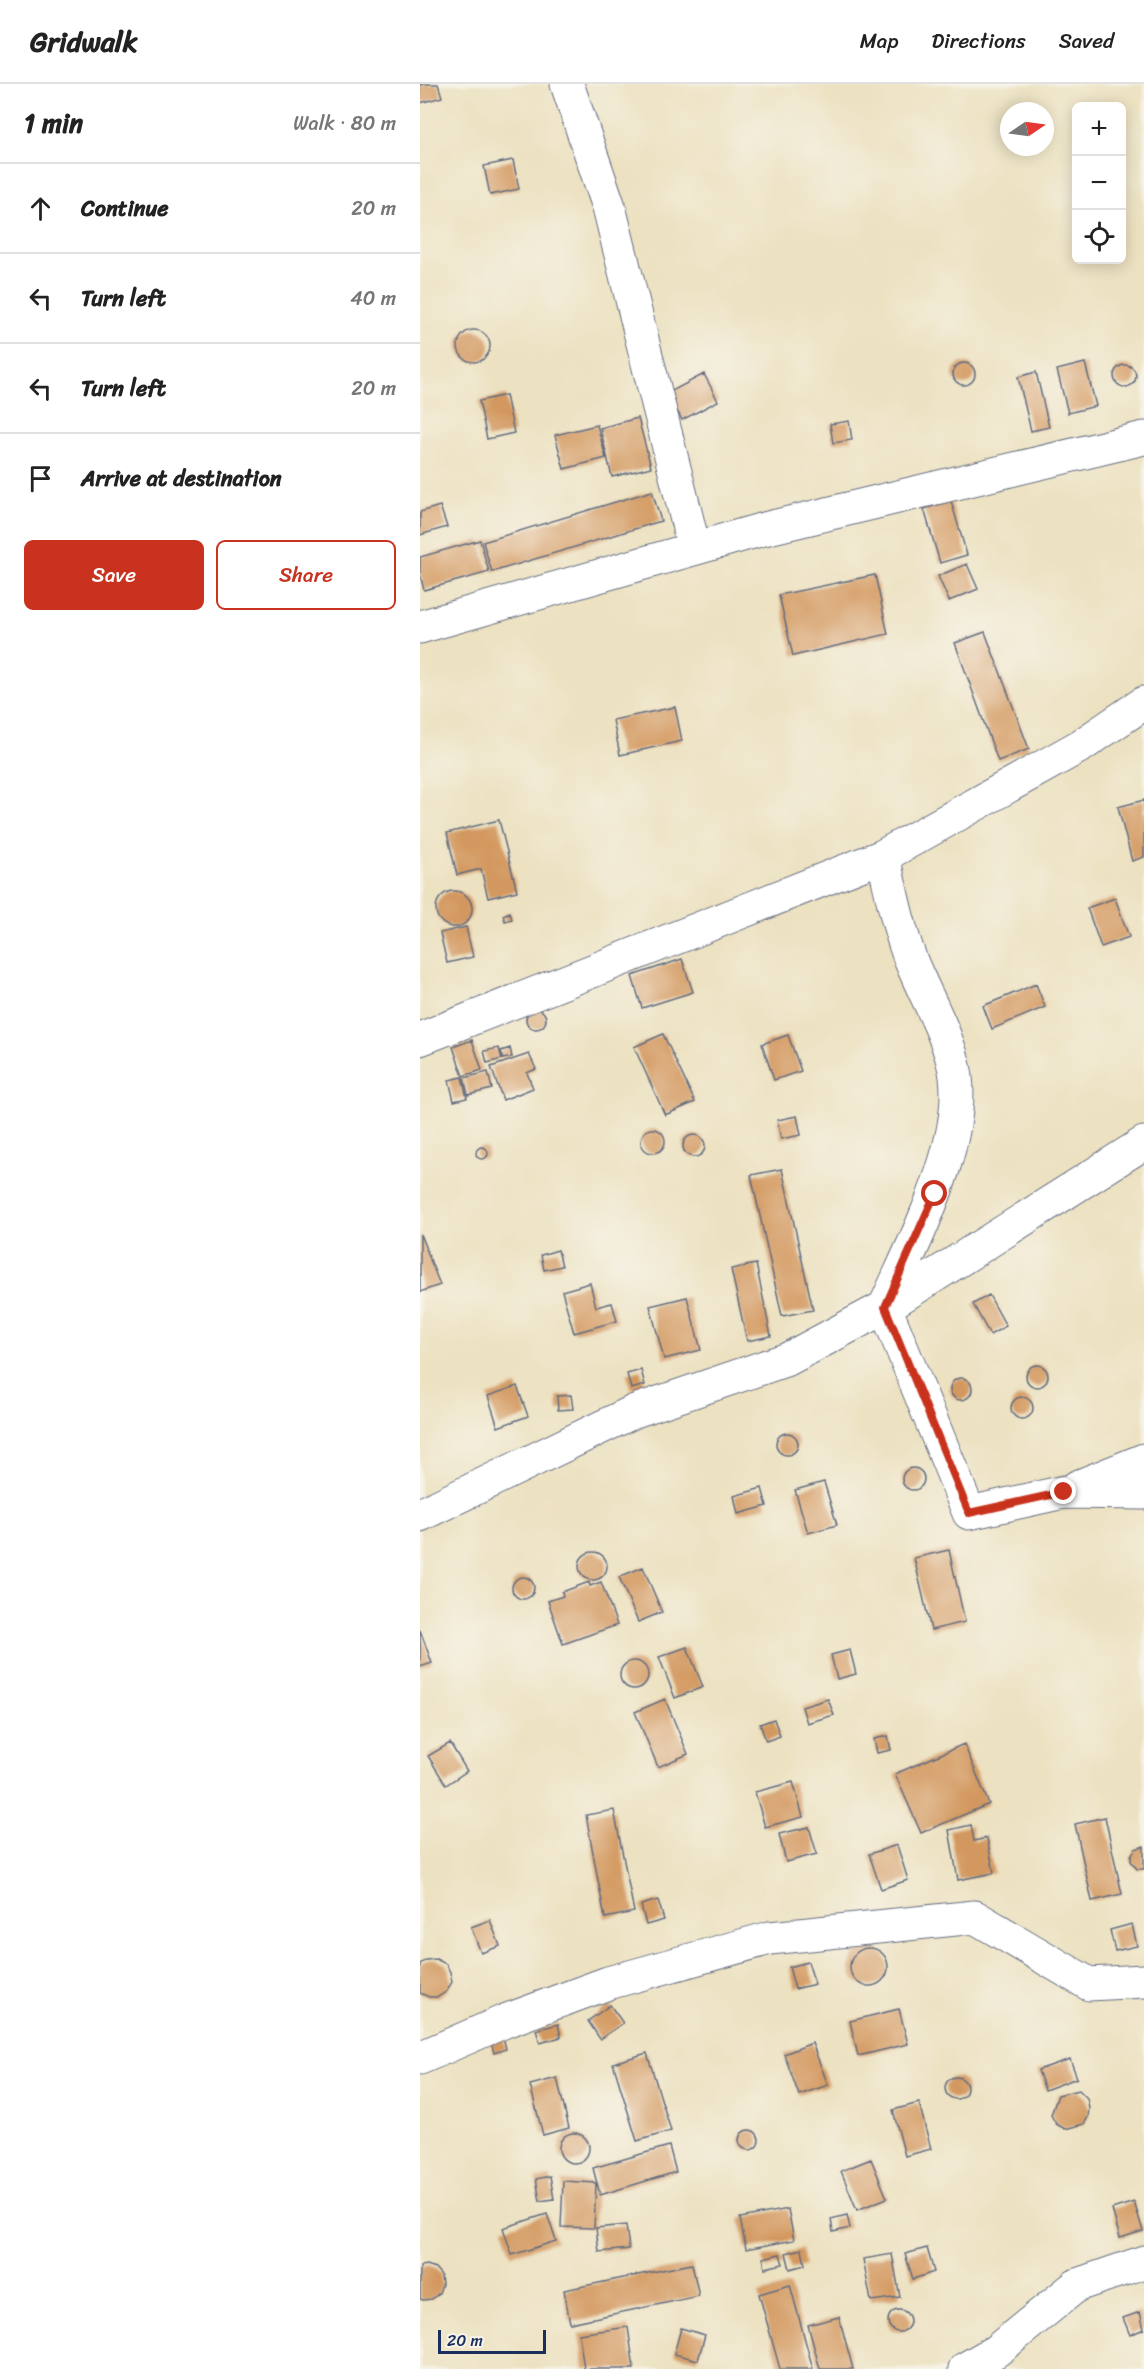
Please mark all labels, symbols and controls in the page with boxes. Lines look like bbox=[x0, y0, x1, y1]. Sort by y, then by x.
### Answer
text: Gridwalk bbox=[30, 17, 138, 66]
text: Map bbox=[860, 22, 898, 60]
text: Directions bbox=[931, 22, 1026, 60]
text: Saved bbox=[1059, 22, 1114, 60]
text: 1 min bbox=[24, 100, 83, 146]
north arrow bbox=[1000, 102, 1054, 156]
map controls bbox=[1072, 102, 1126, 264]
button: + bbox=[1072, 102, 1126, 156]
text: Walk · 80 m bbox=[293, 106, 396, 141]
button: − bbox=[1072, 156, 1126, 210]
text: Continue bbox=[81, 189, 169, 228]
text: 20 m bbox=[351, 191, 396, 226]
icon: ahead bbox=[24, 192, 57, 225]
button: locate bbox=[1072, 210, 1126, 264]
text: Turn left bbox=[81, 279, 166, 318]
text: 40 m bbox=[350, 281, 396, 316]
icon: left bbox=[24, 282, 57, 315]
text: Turn left bbox=[81, 369, 166, 408]
text: 20 m bbox=[351, 371, 396, 406]
icon: left bbox=[24, 372, 57, 405]
text: Arrive at destination bbox=[81, 459, 282, 498]
icon: arrive bbox=[24, 462, 57, 495]
button: Save bbox=[24, 540, 204, 610]
button: Share bbox=[216, 540, 396, 610]
route start bbox=[921, 1180, 947, 1206]
route end bbox=[1050, 1478, 1076, 1504]
text: 20 m bbox=[447, 2326, 483, 2355]
scale bar bbox=[438, 2327, 546, 2354]

